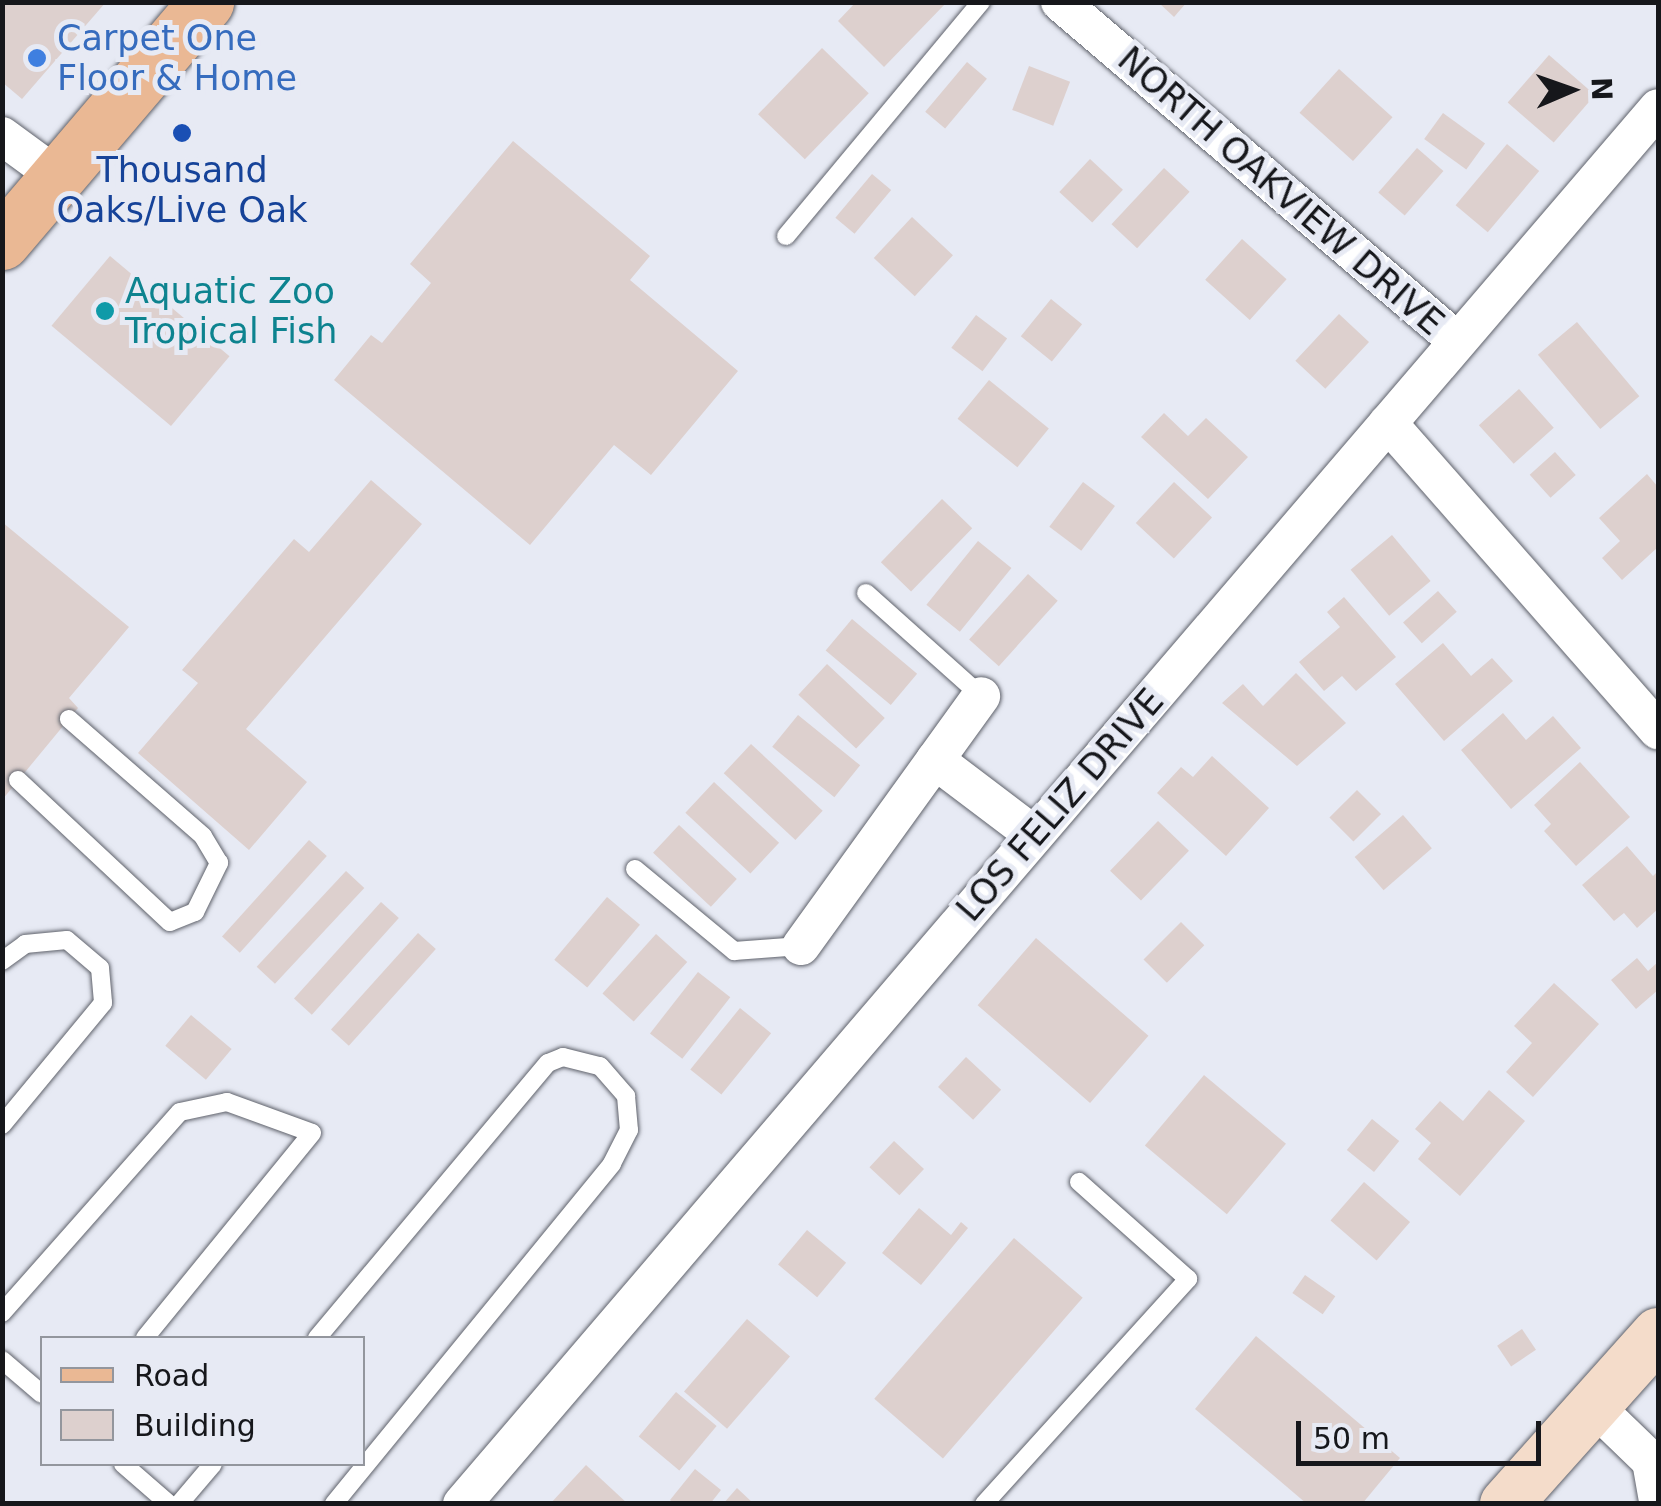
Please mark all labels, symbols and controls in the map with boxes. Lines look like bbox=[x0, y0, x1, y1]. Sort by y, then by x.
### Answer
place label: Carpet One Floor & Home bbox=[57, 17, 297, 99]
street label: NORTH OAKVIEW DRIVE bbox=[1110, 38, 1452, 344]
north arrow bbox=[1521, 40, 1621, 140]
marker: Carpet One Floor & Home bbox=[26, 47, 48, 69]
text: N bbox=[1585, 77, 1618, 101]
marker: Thousand Oaks/Live Oak bbox=[171, 122, 193, 144]
place label: Thousand Oaks/Live Oak bbox=[56, 149, 308, 231]
place label: Aquatic Zoo Tropical Fish bbox=[125, 270, 337, 352]
marker: Aquatic Zoo Tropical Fish bbox=[94, 300, 116, 322]
street label: LOS FELIZ DRIVE bbox=[948, 680, 1172, 930]
legend bbox=[40, 1336, 365, 1466]
text: Road bbox=[134, 1358, 209, 1393]
scale bar bbox=[1301, 1401, 1546, 1463]
text: Building bbox=[134, 1408, 256, 1443]
text: 50 m bbox=[1313, 1421, 1390, 1456]

